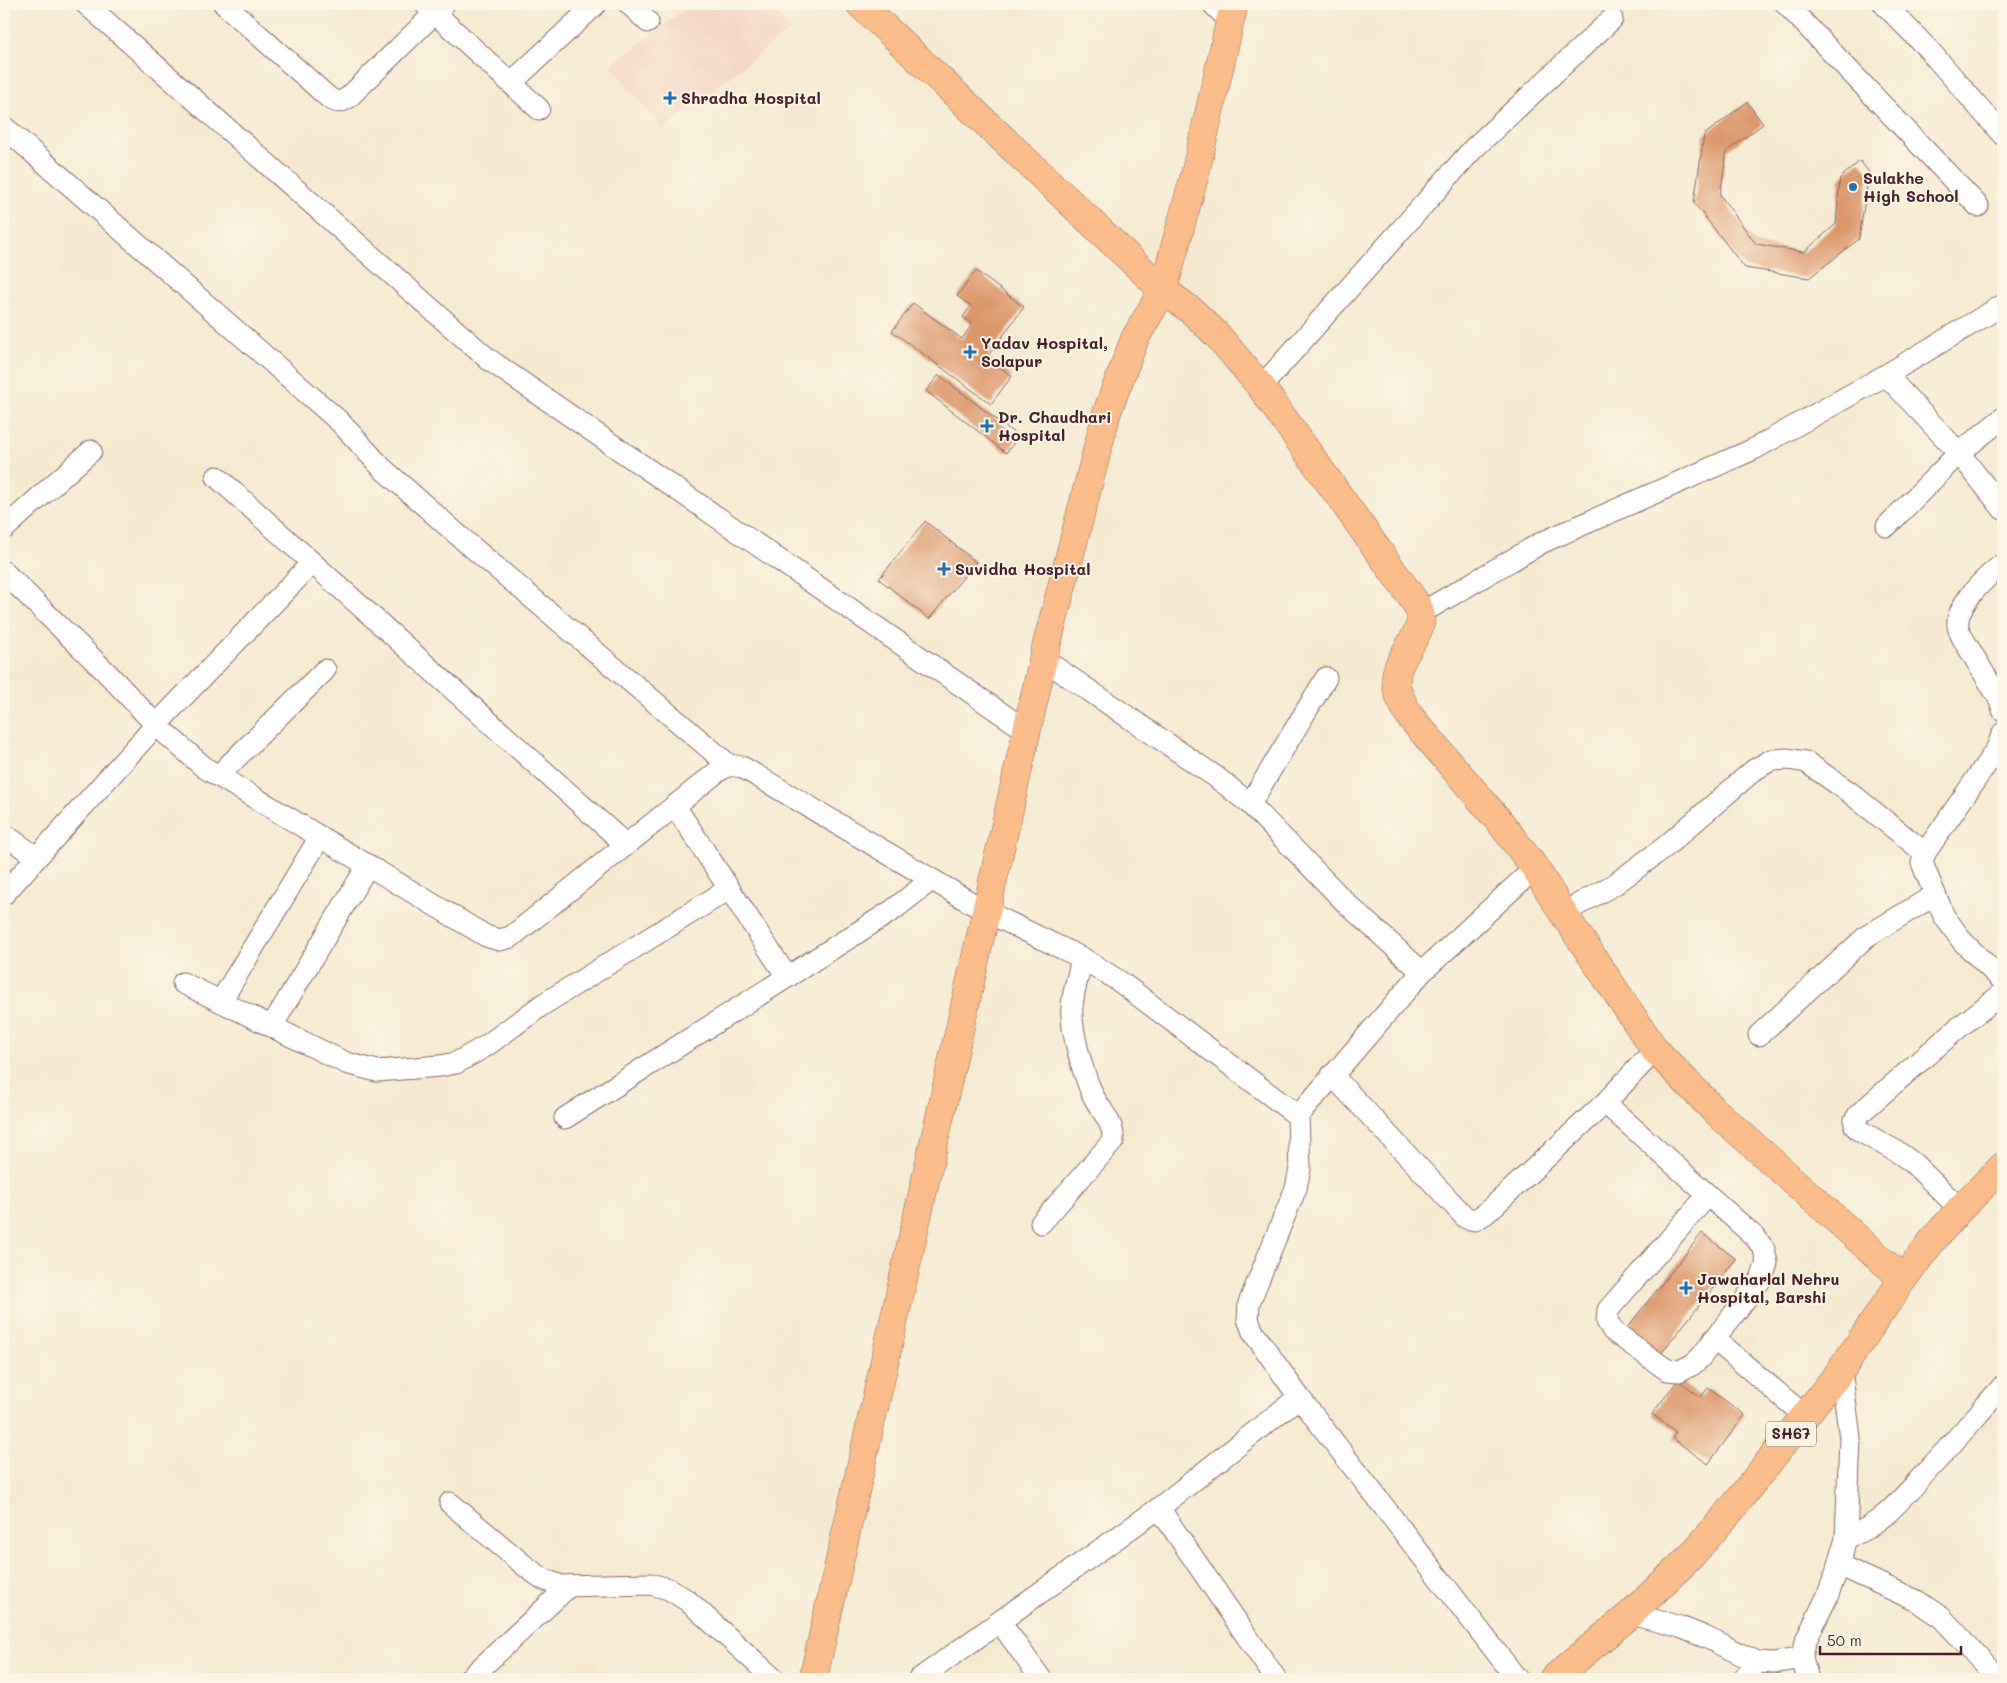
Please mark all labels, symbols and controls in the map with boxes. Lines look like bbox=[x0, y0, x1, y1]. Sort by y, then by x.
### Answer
place label: Shradha Hospital bbox=[681, 87, 821, 108]
marker: Shradha Hospital bbox=[663, 91, 677, 105]
place label: Sulakhe High School bbox=[1863, 167, 1959, 206]
marker: Sulakhe High School bbox=[1847, 181, 1859, 193]
place label: Yadav Hospital, Solapur bbox=[981, 332, 1108, 371]
marker: Yadav Hospital, Solapur bbox=[963, 345, 977, 359]
place label: Dr. Chaudhari Hospital bbox=[998, 406, 1112, 445]
marker: Dr. Chaudhari Hospital bbox=[980, 419, 994, 433]
place label: Suvidha Hospital bbox=[955, 558, 1091, 579]
marker: Suvidha Hospital bbox=[937, 562, 951, 576]
place label: Jawaharlal Nehru Hospital, Barshi bbox=[1697, 1268, 1840, 1307]
marker: Jawaharlal Nehru Hospital, Barshi bbox=[1679, 1281, 1693, 1295]
road number: SH67 bbox=[1766, 1422, 1816, 1446]
scale bar bbox=[1820, 1623, 1961, 1655]
text: 50 m bbox=[1827, 1630, 1862, 1650]

